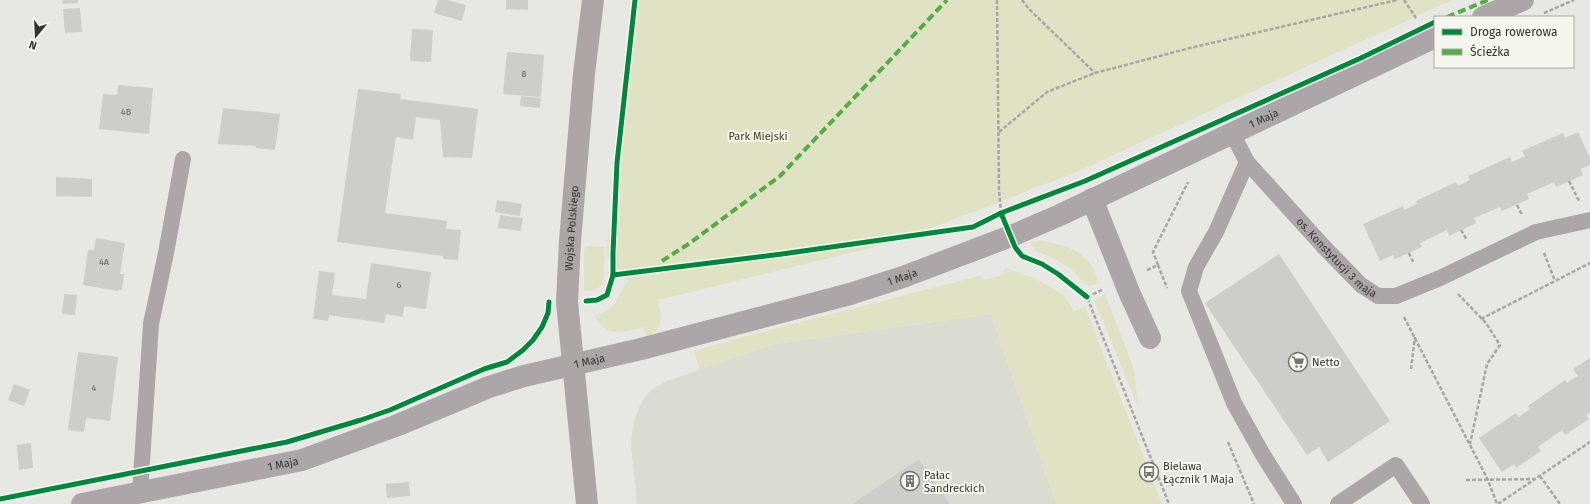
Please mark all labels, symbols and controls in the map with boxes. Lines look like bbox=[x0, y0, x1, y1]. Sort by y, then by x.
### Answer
north arrow bbox=[16, 16, 56, 56]
legend bbox=[1434, 16, 1574, 68]
text: Droga rowerowa bbox=[1470, 25, 1557, 39]
text: N bbox=[28, 38, 39, 52]
text: Ścieżka bbox=[1470, 44, 1510, 59]
house number: 8 bbox=[522, 69, 527, 79]
street label: 1 Maja bbox=[1247, 106, 1281, 131]
house number: 4B bbox=[121, 107, 132, 117]
park label: Park Miejski bbox=[728, 130, 788, 143]
street label: Wojska Polskiego bbox=[563, 185, 582, 271]
street label: os. Konstytucji 3 maja bbox=[1294, 215, 1379, 301]
house number: 4A bbox=[99, 257, 110, 267]
street label: 1 Maja bbox=[886, 266, 919, 289]
house number: 6 bbox=[397, 280, 402, 290]
supermarket icon: Netto bbox=[1287, 351, 1309, 373]
street label: 1 Maja bbox=[573, 352, 606, 371]
place label: Netto bbox=[1312, 356, 1340, 369]
house number: 4 bbox=[92, 383, 97, 393]
street label: 1 Maja bbox=[267, 455, 300, 474]
place label: Bielawa Łącznik 1 Maja bbox=[1163, 460, 1234, 486]
bus stop icon: Bielawa Łącznik 1 Maja bbox=[1138, 461, 1160, 483]
place label: Pałac Sandreckich bbox=[924, 469, 985, 495]
building icon: Pałac Sandreckich bbox=[899, 470, 921, 492]

